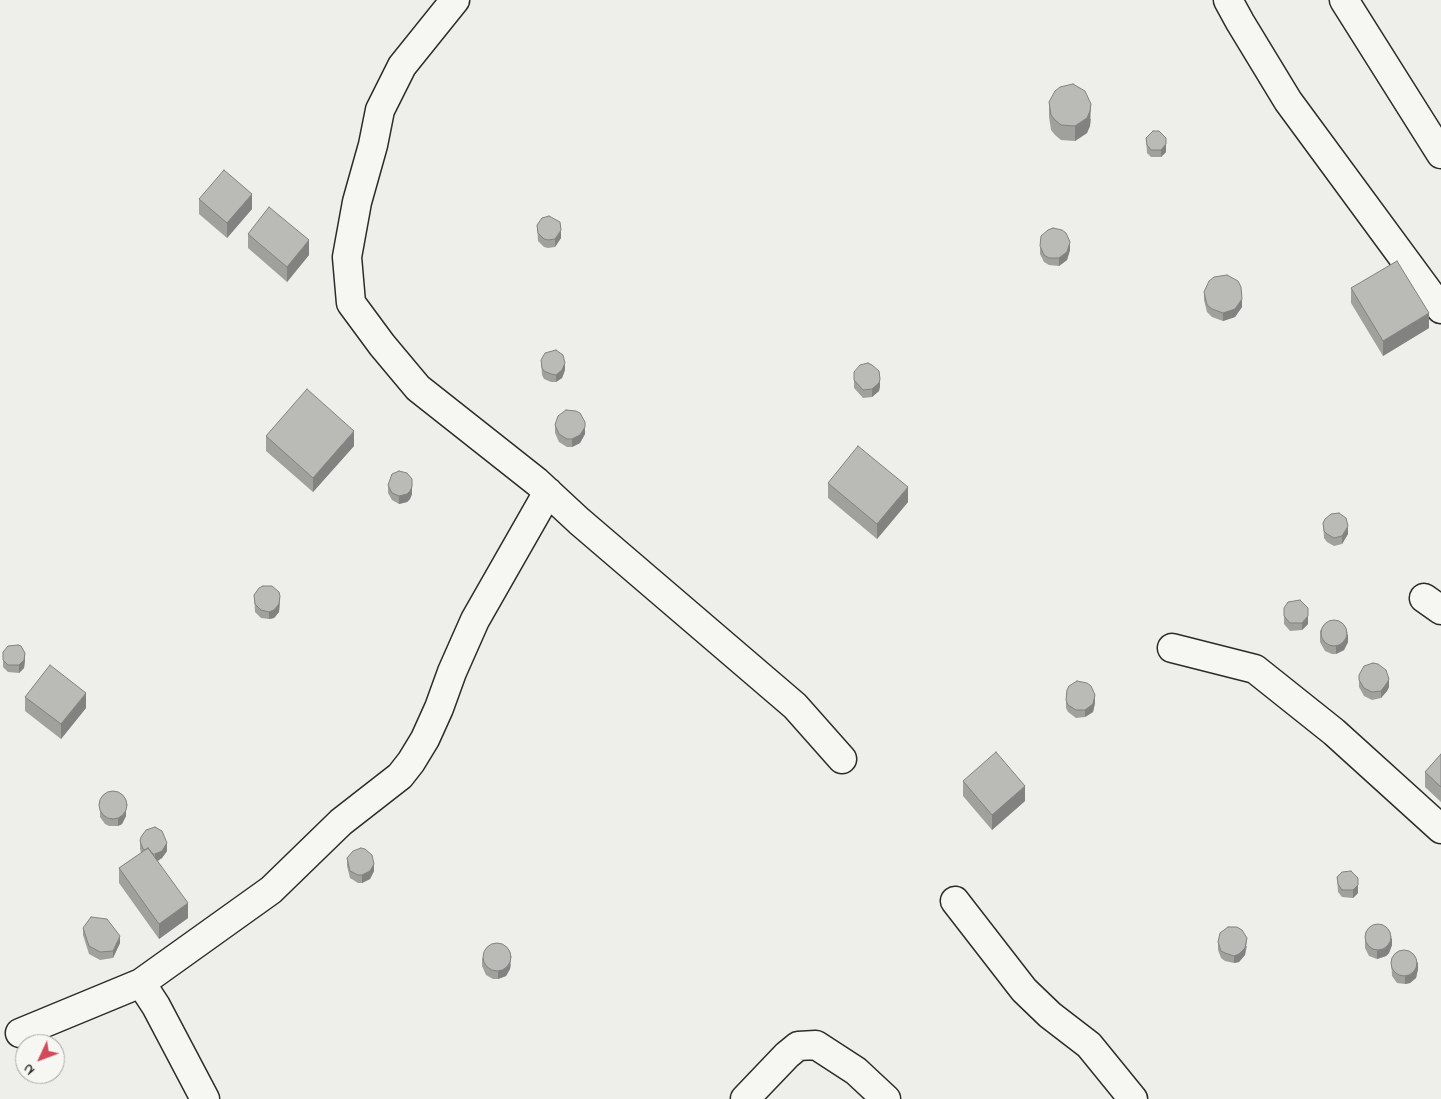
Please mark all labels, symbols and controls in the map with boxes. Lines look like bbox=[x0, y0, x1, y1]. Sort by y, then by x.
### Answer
north arrow bbox=[15, 1034, 65, 1084]
text: N bbox=[18, 1058, 40, 1080]

